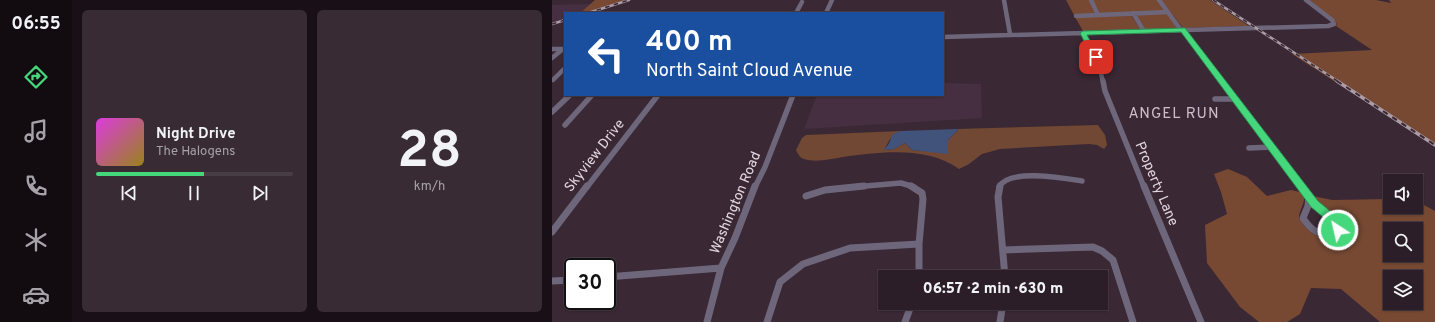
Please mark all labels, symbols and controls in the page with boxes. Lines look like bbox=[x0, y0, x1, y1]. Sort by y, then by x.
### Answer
text: 06:55 bbox=[11, 13, 61, 36]
text: 400 m bbox=[646, 25, 732, 61]
icon: left bbox=[580, 28, 632, 80]
pin bbox=[1079, 40, 1113, 74]
icon: arrive bbox=[1085, 46, 1107, 68]
text: North Saint Cloud Avenue bbox=[646, 60, 853, 83]
icon: directions bbox=[22, 63, 50, 91]
district label: ANGEL RUN bbox=[1128, 105, 1220, 124]
street label: Skyview Drive bbox=[561, 116, 629, 196]
icon: music bbox=[22, 117, 50, 145]
text: 28 bbox=[397, 120, 462, 186]
text: Night Drive bbox=[156, 125, 236, 144]
street label: Property Lane bbox=[1131, 139, 1181, 229]
text: The Halogens bbox=[156, 144, 235, 160]
street label: Washington Road bbox=[707, 149, 765, 257]
icon: phone bbox=[22, 172, 50, 200]
map controls bbox=[1383, 174, 1423, 310]
button: sound bbox=[1383, 174, 1423, 214]
text: km/h bbox=[414, 179, 445, 195]
icon: previous bbox=[118, 182, 140, 204]
icon: pause bbox=[183, 182, 205, 204]
icon: next bbox=[249, 182, 271, 204]
position arrow bbox=[1317, 209, 1359, 251]
button: search bbox=[1383, 222, 1423, 262]
icon: climate bbox=[22, 226, 50, 254]
speed limit sign: 30 bbox=[564, 258, 616, 310]
button: layers bbox=[1383, 270, 1423, 310]
text: 06:57 · 2 min · 630 m bbox=[923, 280, 1063, 299]
icon: car bbox=[22, 281, 50, 309]

